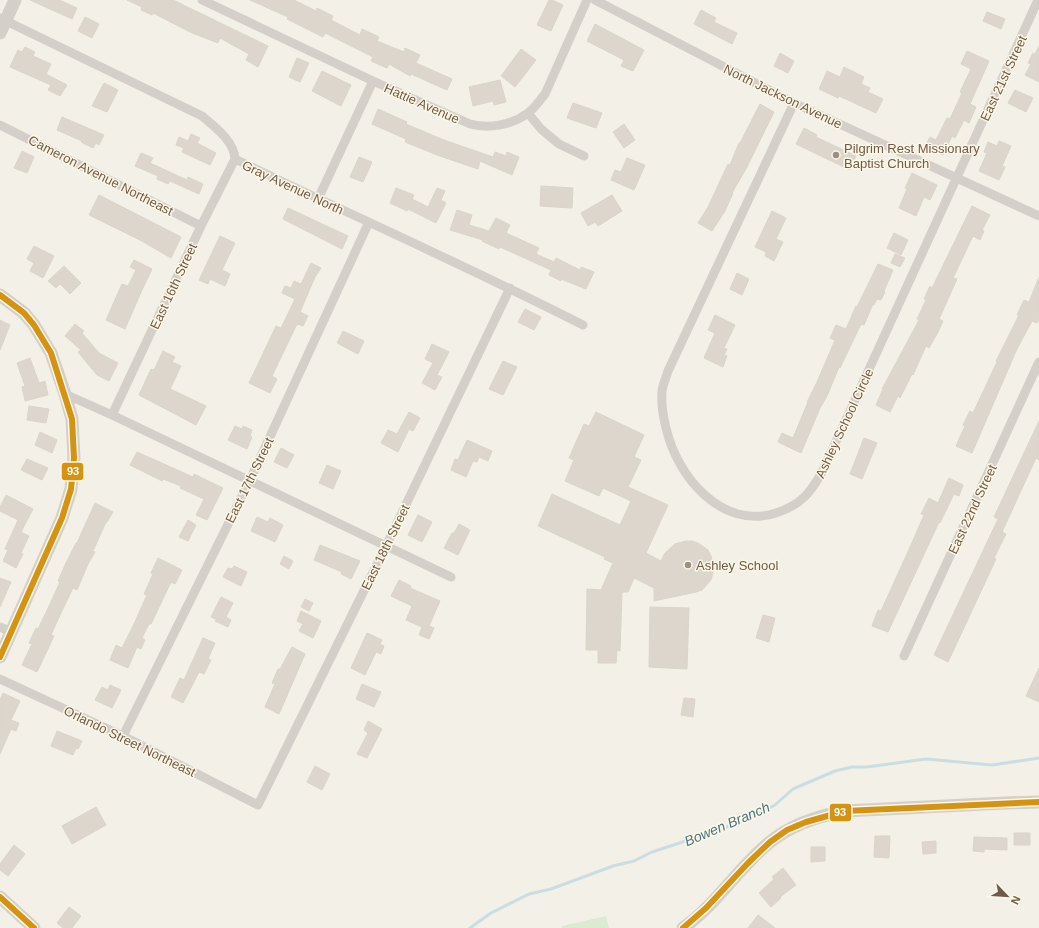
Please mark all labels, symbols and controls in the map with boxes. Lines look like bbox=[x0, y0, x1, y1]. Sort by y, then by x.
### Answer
street label: East 21st Street bbox=[977, 33, 1030, 123]
street label: North Jackson Avenue bbox=[721, 61, 844, 132]
street label: Hattie Avenue bbox=[382, 80, 462, 127]
street label: Cameron Avenue Northeast bbox=[26, 132, 176, 219]
place label: Pilgrim Rest Missionary Baptist Church bbox=[844, 141, 980, 171]
marker: Pilgrim Rest Missionary Baptist Church bbox=[831, 150, 841, 160]
street label: Gray Avenue North bbox=[240, 157, 346, 218]
street label: East 16th Street bbox=[147, 240, 200, 332]
street label: Ashley School Circle bbox=[812, 366, 876, 480]
street label: East 17th Street bbox=[222, 435, 277, 525]
line badge: 93 bbox=[61, 462, 84, 481]
street label: East 22nd Street bbox=[945, 462, 1000, 556]
text: 93 bbox=[67, 465, 79, 477]
street label: East 18th Street bbox=[358, 502, 413, 592]
place label: Ashley School bbox=[696, 558, 778, 573]
marker: Ashley School bbox=[683, 560, 693, 570]
street label: Orlando Street Northeast bbox=[62, 703, 198, 780]
water label: Bowen Branch bbox=[682, 799, 772, 849]
line badge: 93 bbox=[829, 803, 852, 822]
text: 93 bbox=[834, 806, 846, 818]
north arrow bbox=[987, 876, 1027, 916]
text: N bbox=[1009, 894, 1023, 906]

